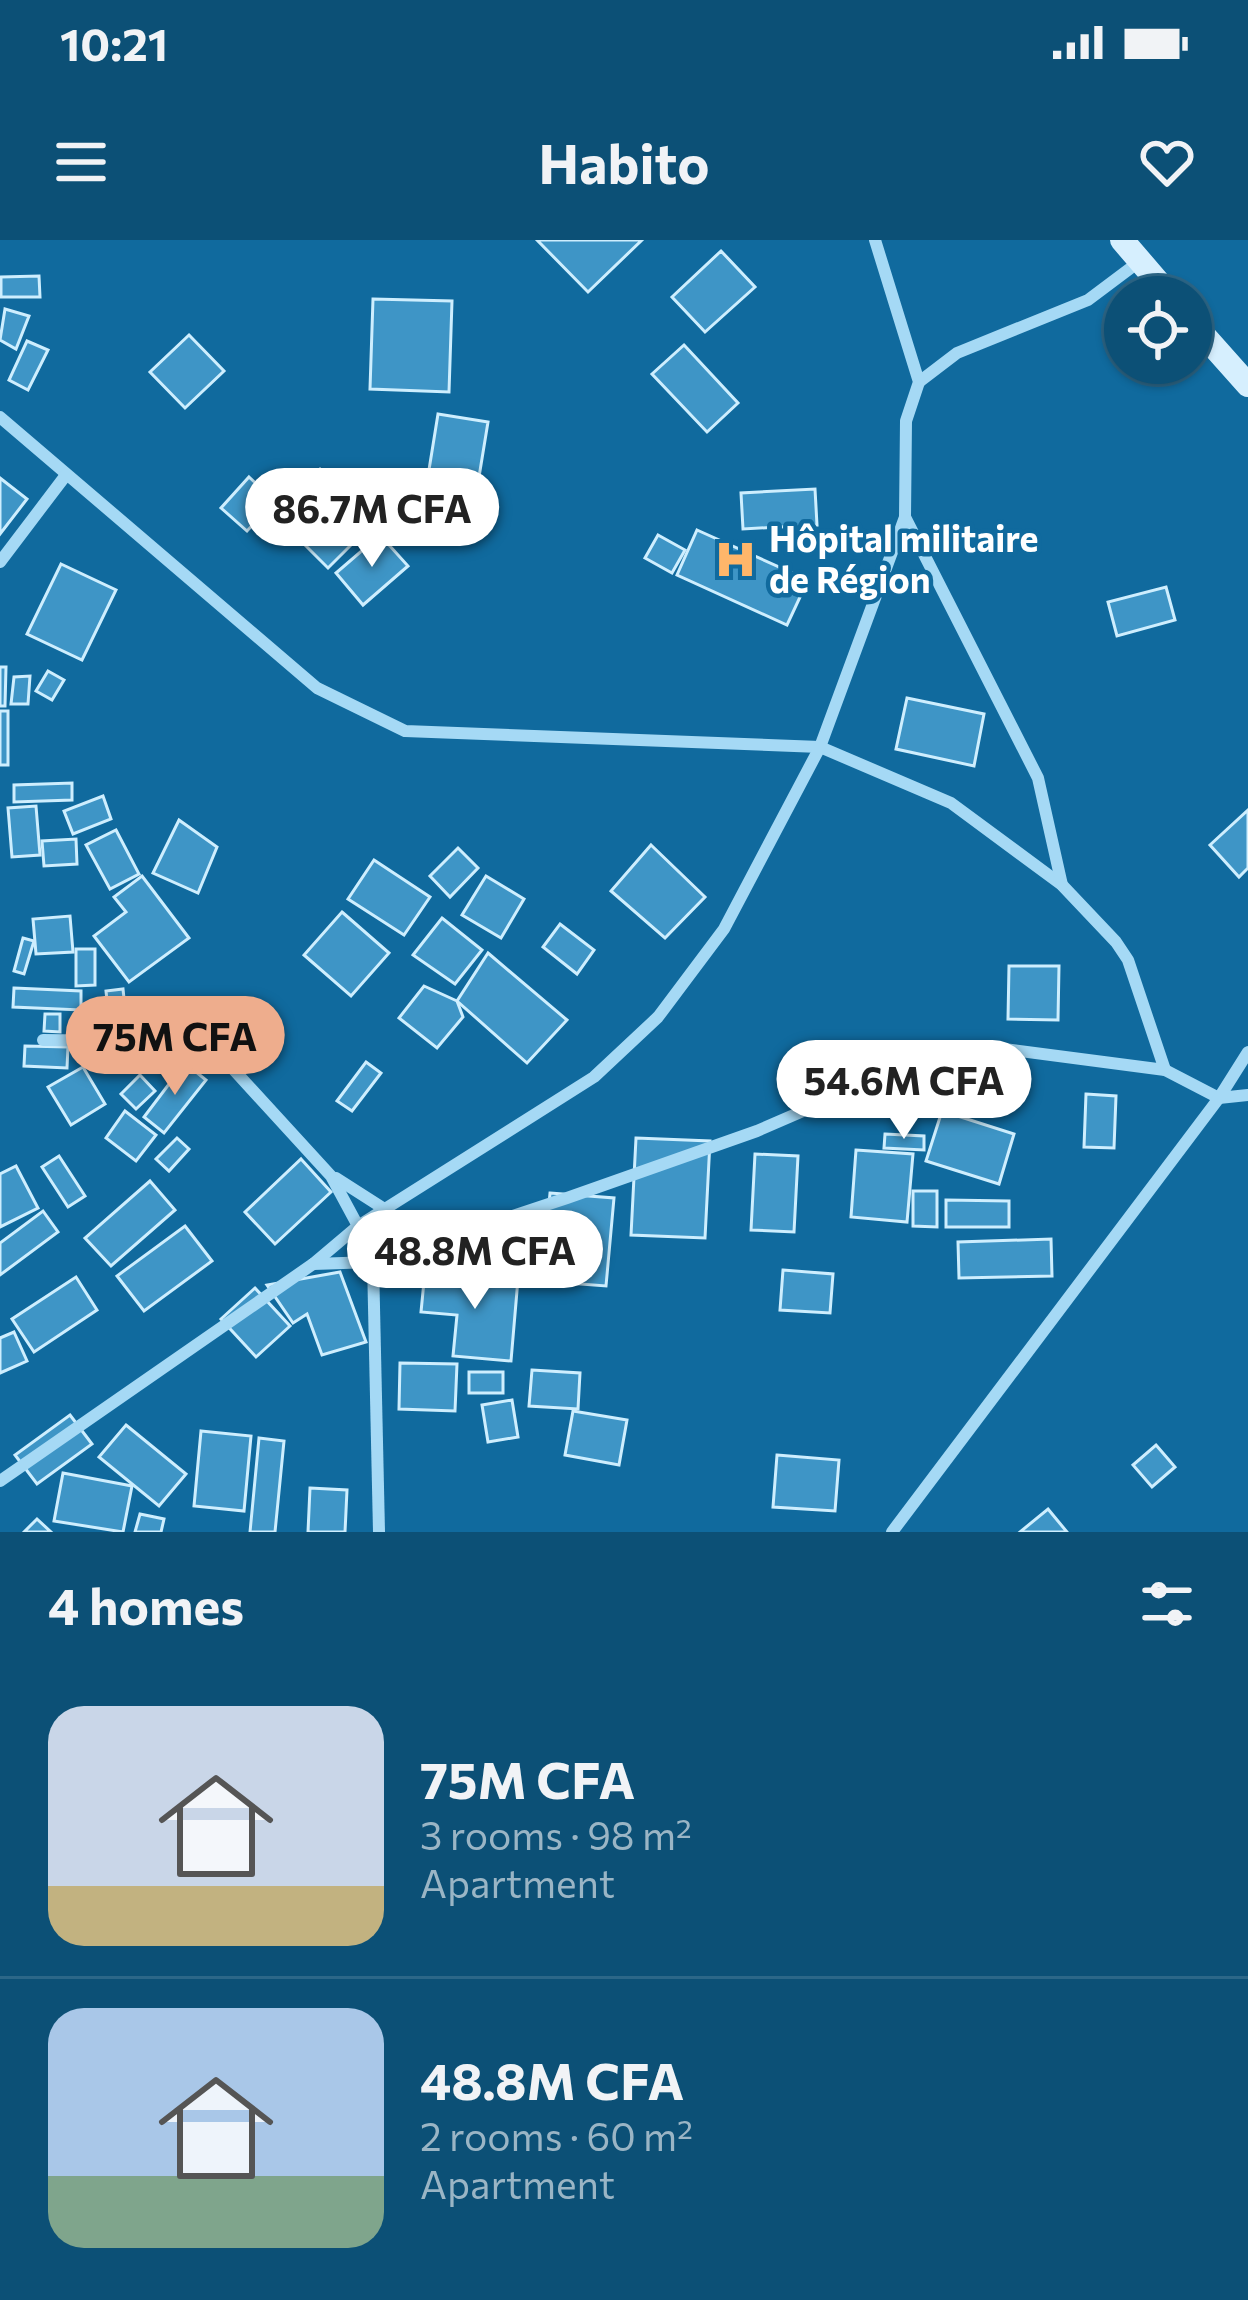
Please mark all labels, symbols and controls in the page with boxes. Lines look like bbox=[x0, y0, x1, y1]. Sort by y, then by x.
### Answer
text: 10:21 bbox=[60, 15, 168, 70]
icon: menu bbox=[48, 129, 114, 195]
text: Habito bbox=[539, 129, 709, 195]
icon: heart bbox=[1134, 129, 1200, 195]
map controls bbox=[1104, 276, 1212, 384]
button: locate bbox=[1104, 276, 1212, 384]
pin: 86.7M CFA bbox=[235, 468, 509, 570]
text: 86.7M CFA bbox=[272, 483, 472, 531]
place label: Hôpital militaire de Région bbox=[769, 515, 1039, 600]
hospital icon: Hôpital militaire de Région bbox=[712, 537, 758, 583]
pin: 75M CFA bbox=[64, 996, 286, 1098]
text: 75M CFA bbox=[93, 1011, 257, 1059]
pin: 54.6M CFA bbox=[767, 1040, 1041, 1142]
text: 54.6M CFA bbox=[803, 1055, 1005, 1103]
pin: 48.8M CFA bbox=[338, 1210, 612, 1312]
text: 48.8M CFA bbox=[374, 1225, 576, 1273]
icon: filters bbox=[1134, 1571, 1200, 1637]
text: 4 homes bbox=[48, 1573, 244, 1636]
text: 75M CFA bbox=[420, 1747, 635, 1810]
icon: home bbox=[144, 1754, 288, 1898]
text: 3 rooms · 98 m² bbox=[420, 1810, 692, 1858]
text: Apartment bbox=[420, 1858, 615, 1906]
text: 48.8M CFA bbox=[420, 2048, 684, 2111]
icon: home bbox=[144, 2056, 288, 2200]
text: 2 rooms · 60 m² bbox=[420, 2111, 693, 2159]
text: Apartment bbox=[420, 2159, 615, 2207]

